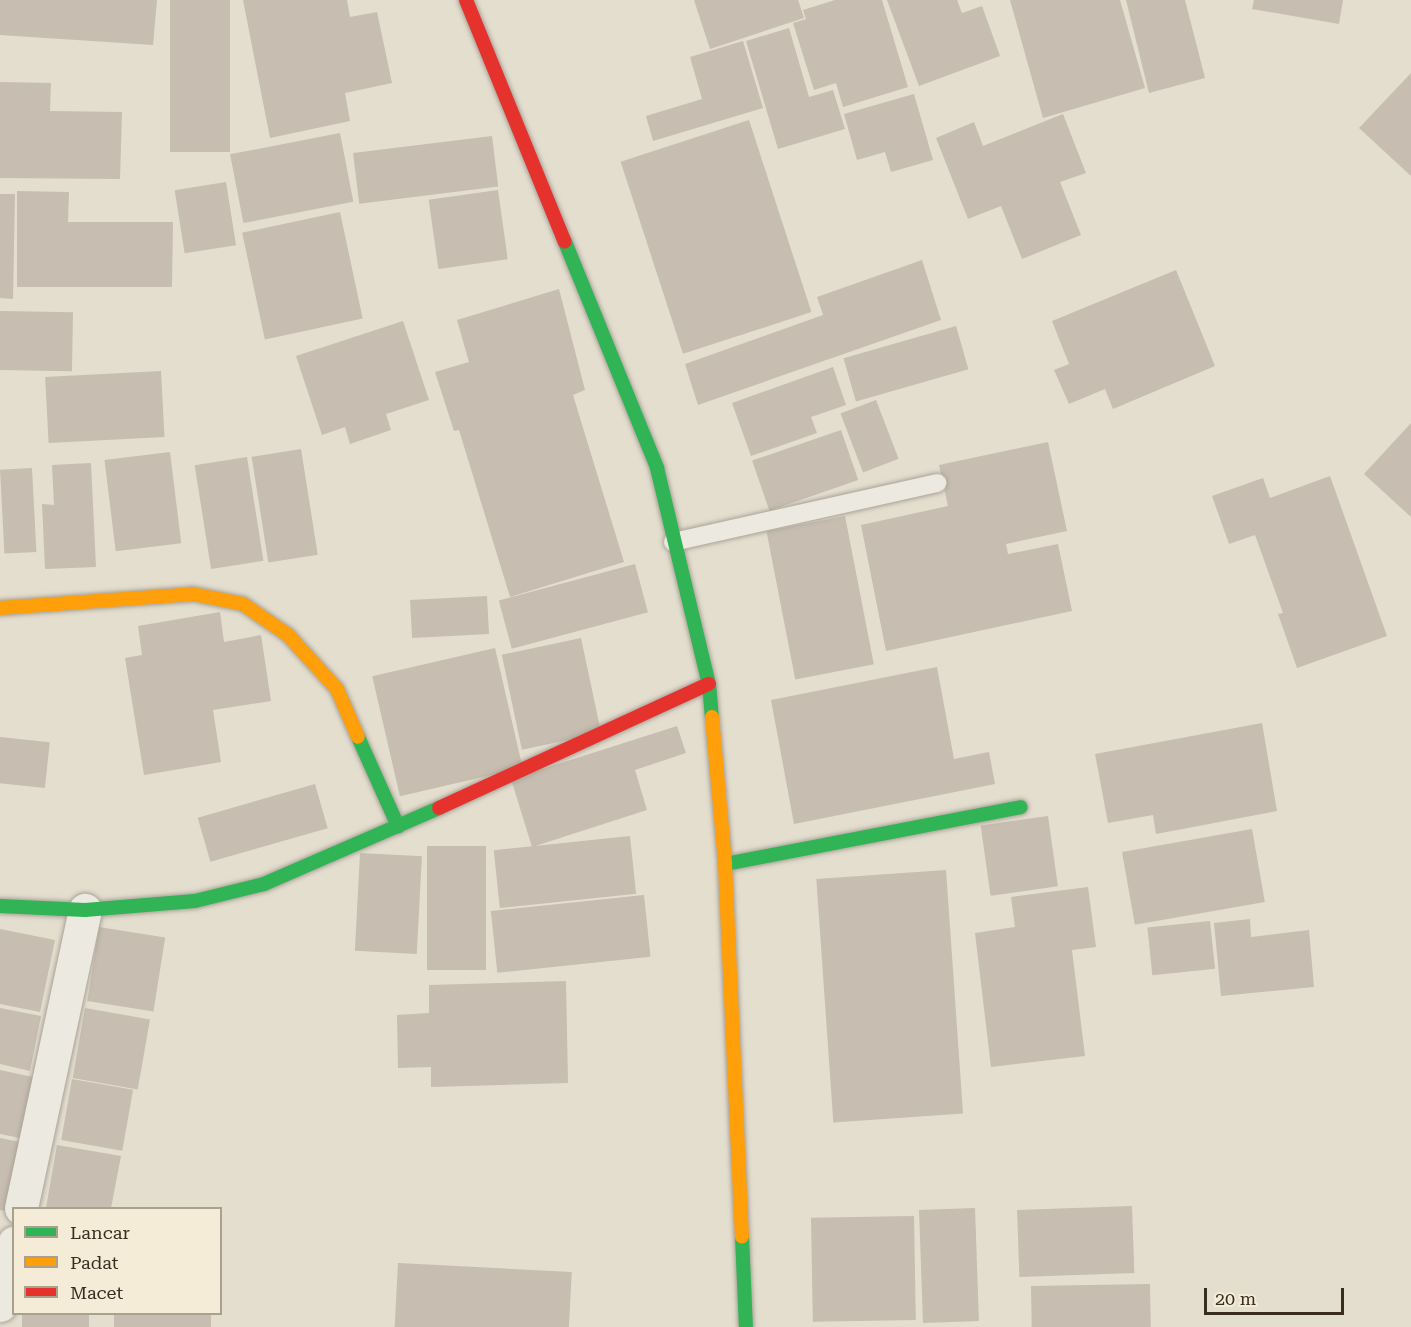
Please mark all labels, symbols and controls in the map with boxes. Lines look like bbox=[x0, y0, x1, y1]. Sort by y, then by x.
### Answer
legend bbox=[12, 1207, 222, 1315]
text: Lancar bbox=[70, 1222, 130, 1243]
text: Padat bbox=[70, 1252, 119, 1273]
scale bar bbox=[1207, 1276, 1346, 1314]
text: Macet bbox=[70, 1282, 123, 1303]
text: 20 m bbox=[1215, 1288, 1256, 1309]

